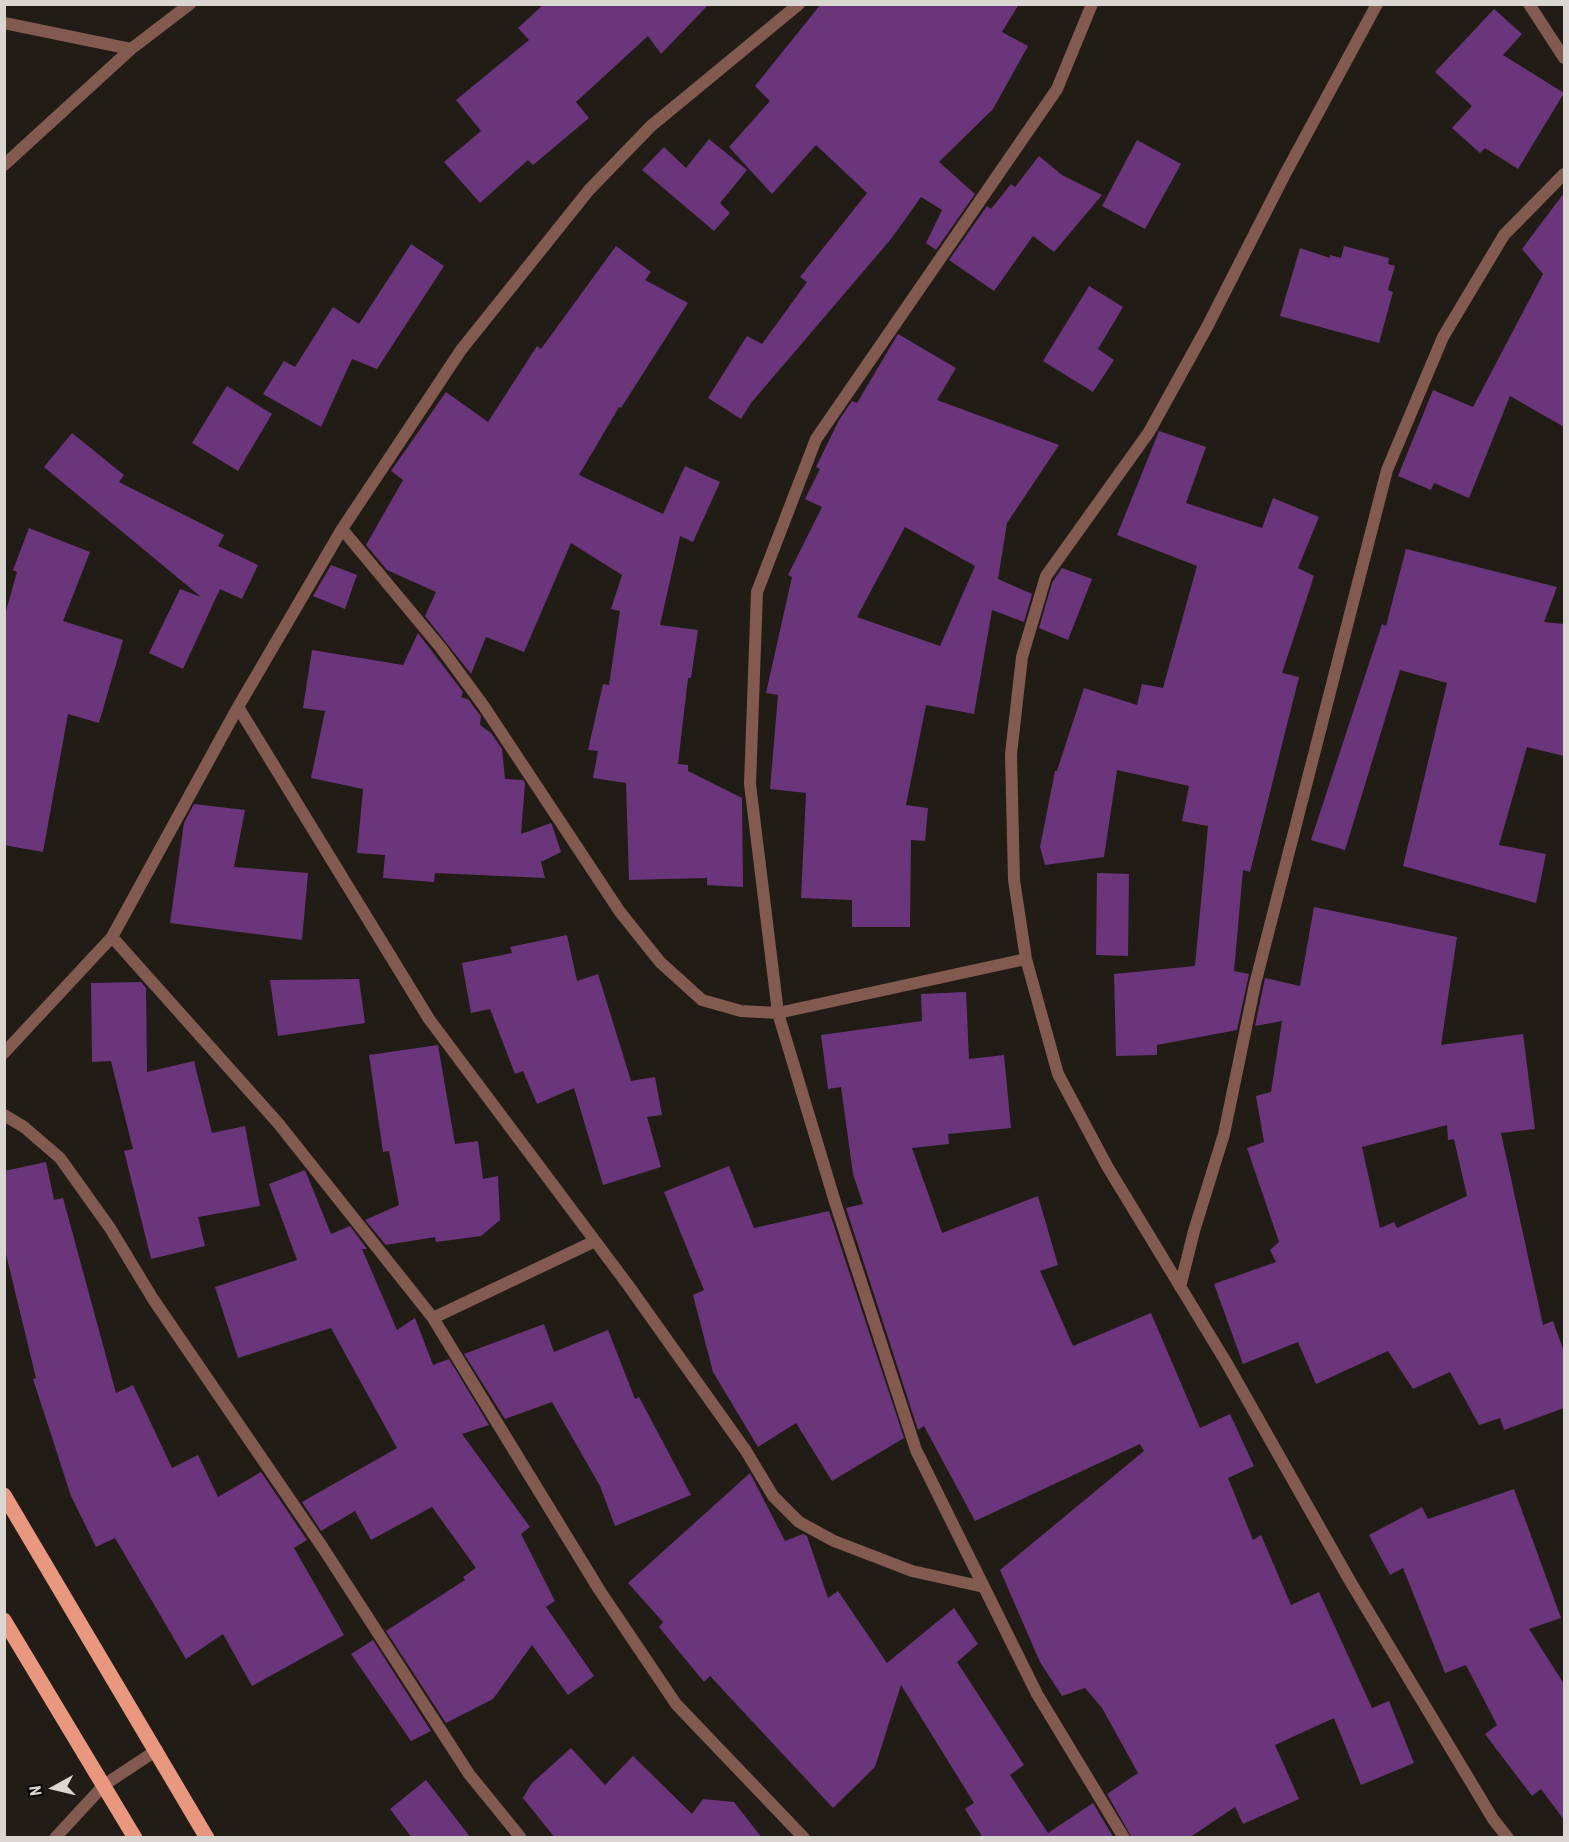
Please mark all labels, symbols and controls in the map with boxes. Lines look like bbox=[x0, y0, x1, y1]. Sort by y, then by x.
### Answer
north arrow bbox=[24, 1758, 84, 1818]
text: N bbox=[26, 1784, 46, 1797]

